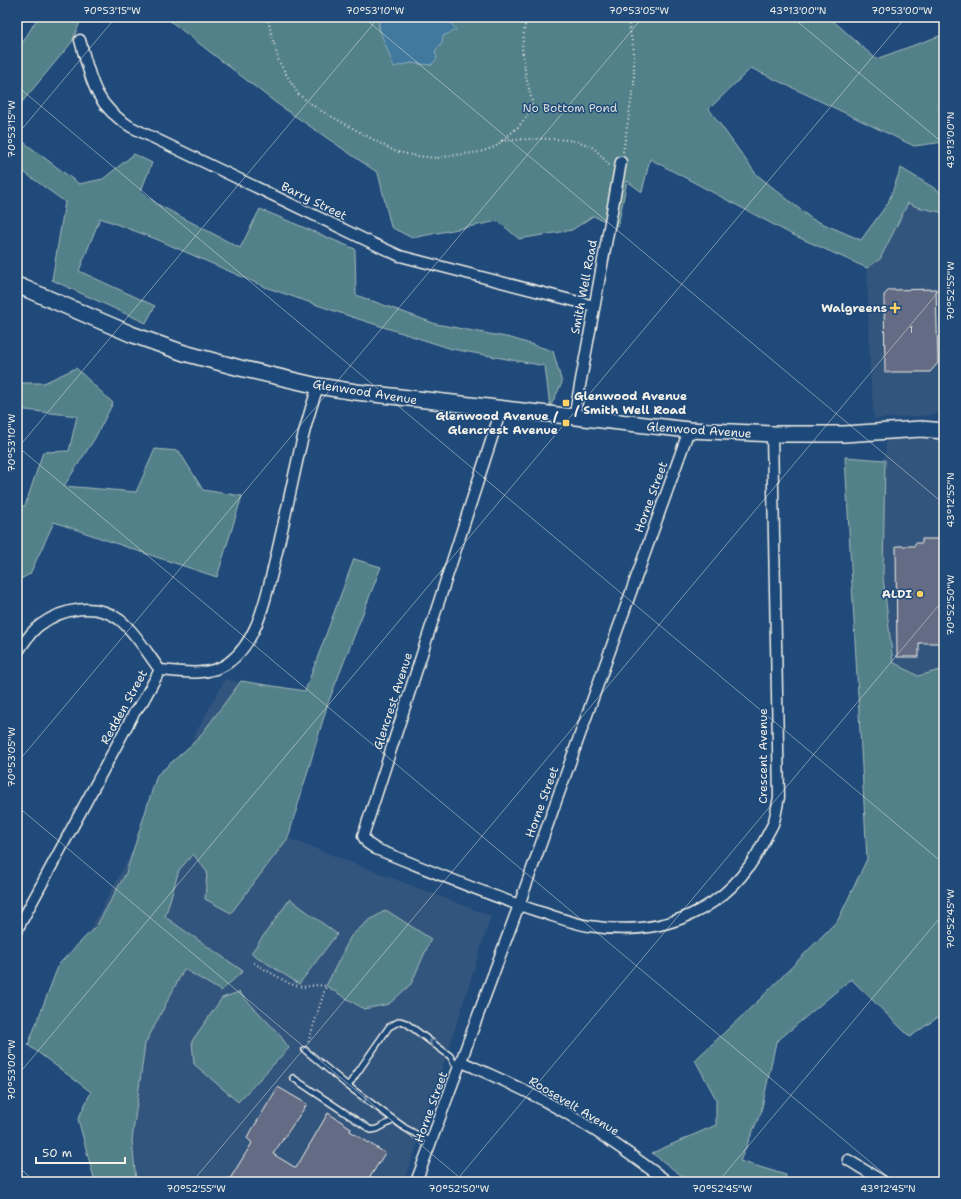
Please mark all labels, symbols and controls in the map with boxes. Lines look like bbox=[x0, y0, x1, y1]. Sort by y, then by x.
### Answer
text: 70°53'15"W bbox=[83, 4, 141, 17]
text: 70°53'10"W bbox=[346, 4, 405, 17]
text: 70°53'05"W bbox=[609, 4, 670, 17]
text: 43°13'00"N bbox=[770, 4, 826, 17]
text: 70°53'00"W bbox=[871, 4, 933, 17]
text: 70°53'15"W bbox=[5, 100, 18, 158]
park label: No Bottom Pond bbox=[523, 100, 618, 116]
text: 43°13'00"N bbox=[944, 112, 957, 168]
street label: Barry Street bbox=[279, 178, 349, 224]
street label: Smith Well Road bbox=[567, 238, 601, 336]
text: 70°52'55"W bbox=[944, 261, 957, 321]
place label: Walgreens bbox=[821, 300, 887, 316]
marker: Walgreens bbox=[890, 303, 900, 313]
house number: 1 bbox=[909, 323, 913, 336]
street label: Glenwood Avenue bbox=[312, 376, 418, 408]
place label: Glenwood Avenue / Smith Well Road bbox=[574, 388, 687, 418]
marker: Glenwood Avenue / Smith Well Road bbox=[561, 398, 571, 408]
place label: Glenwood Avenue / Glencrest Avenue bbox=[435, 408, 559, 438]
text: 70°53'10"W bbox=[5, 413, 18, 472]
marker: Glenwood Avenue / Glencrest Avenue bbox=[561, 418, 571, 428]
street label: Glenwood Avenue bbox=[646, 418, 752, 442]
street label: Horne Street bbox=[631, 459, 671, 535]
text: 43°12'55"N bbox=[944, 472, 957, 528]
text: 70°52'50"W bbox=[944, 574, 957, 635]
place label: ALDI bbox=[882, 586, 912, 602]
marker: ALDI bbox=[915, 589, 925, 599]
street label: Glencrest Avenue bbox=[370, 650, 416, 752]
street label: Redden Street bbox=[97, 667, 151, 747]
street label: Crescent Avenue bbox=[755, 708, 771, 804]
text: 70°53'05"W bbox=[5, 726, 18, 787]
street label: Horne Street bbox=[522, 764, 562, 840]
text: 70°52'45"W bbox=[944, 889, 957, 949]
text: 70°53'00"W bbox=[5, 1039, 18, 1101]
one-way arrow bbox=[429, 1039, 436, 1047]
street label: Horne Street bbox=[411, 1069, 451, 1145]
street label: Roosevelt Avenue bbox=[526, 1073, 622, 1139]
one-way arrow bbox=[360, 1094, 367, 1101]
scale bar bbox=[36, 1139, 125, 1165]
text: 50 m bbox=[42, 1145, 72, 1161]
text: 70°52'55"W bbox=[166, 1182, 226, 1195]
text: 70°52'50"W bbox=[429, 1182, 490, 1195]
text: 70°52'45"W bbox=[692, 1182, 752, 1195]
text: 43°12'45"N bbox=[860, 1182, 916, 1195]

